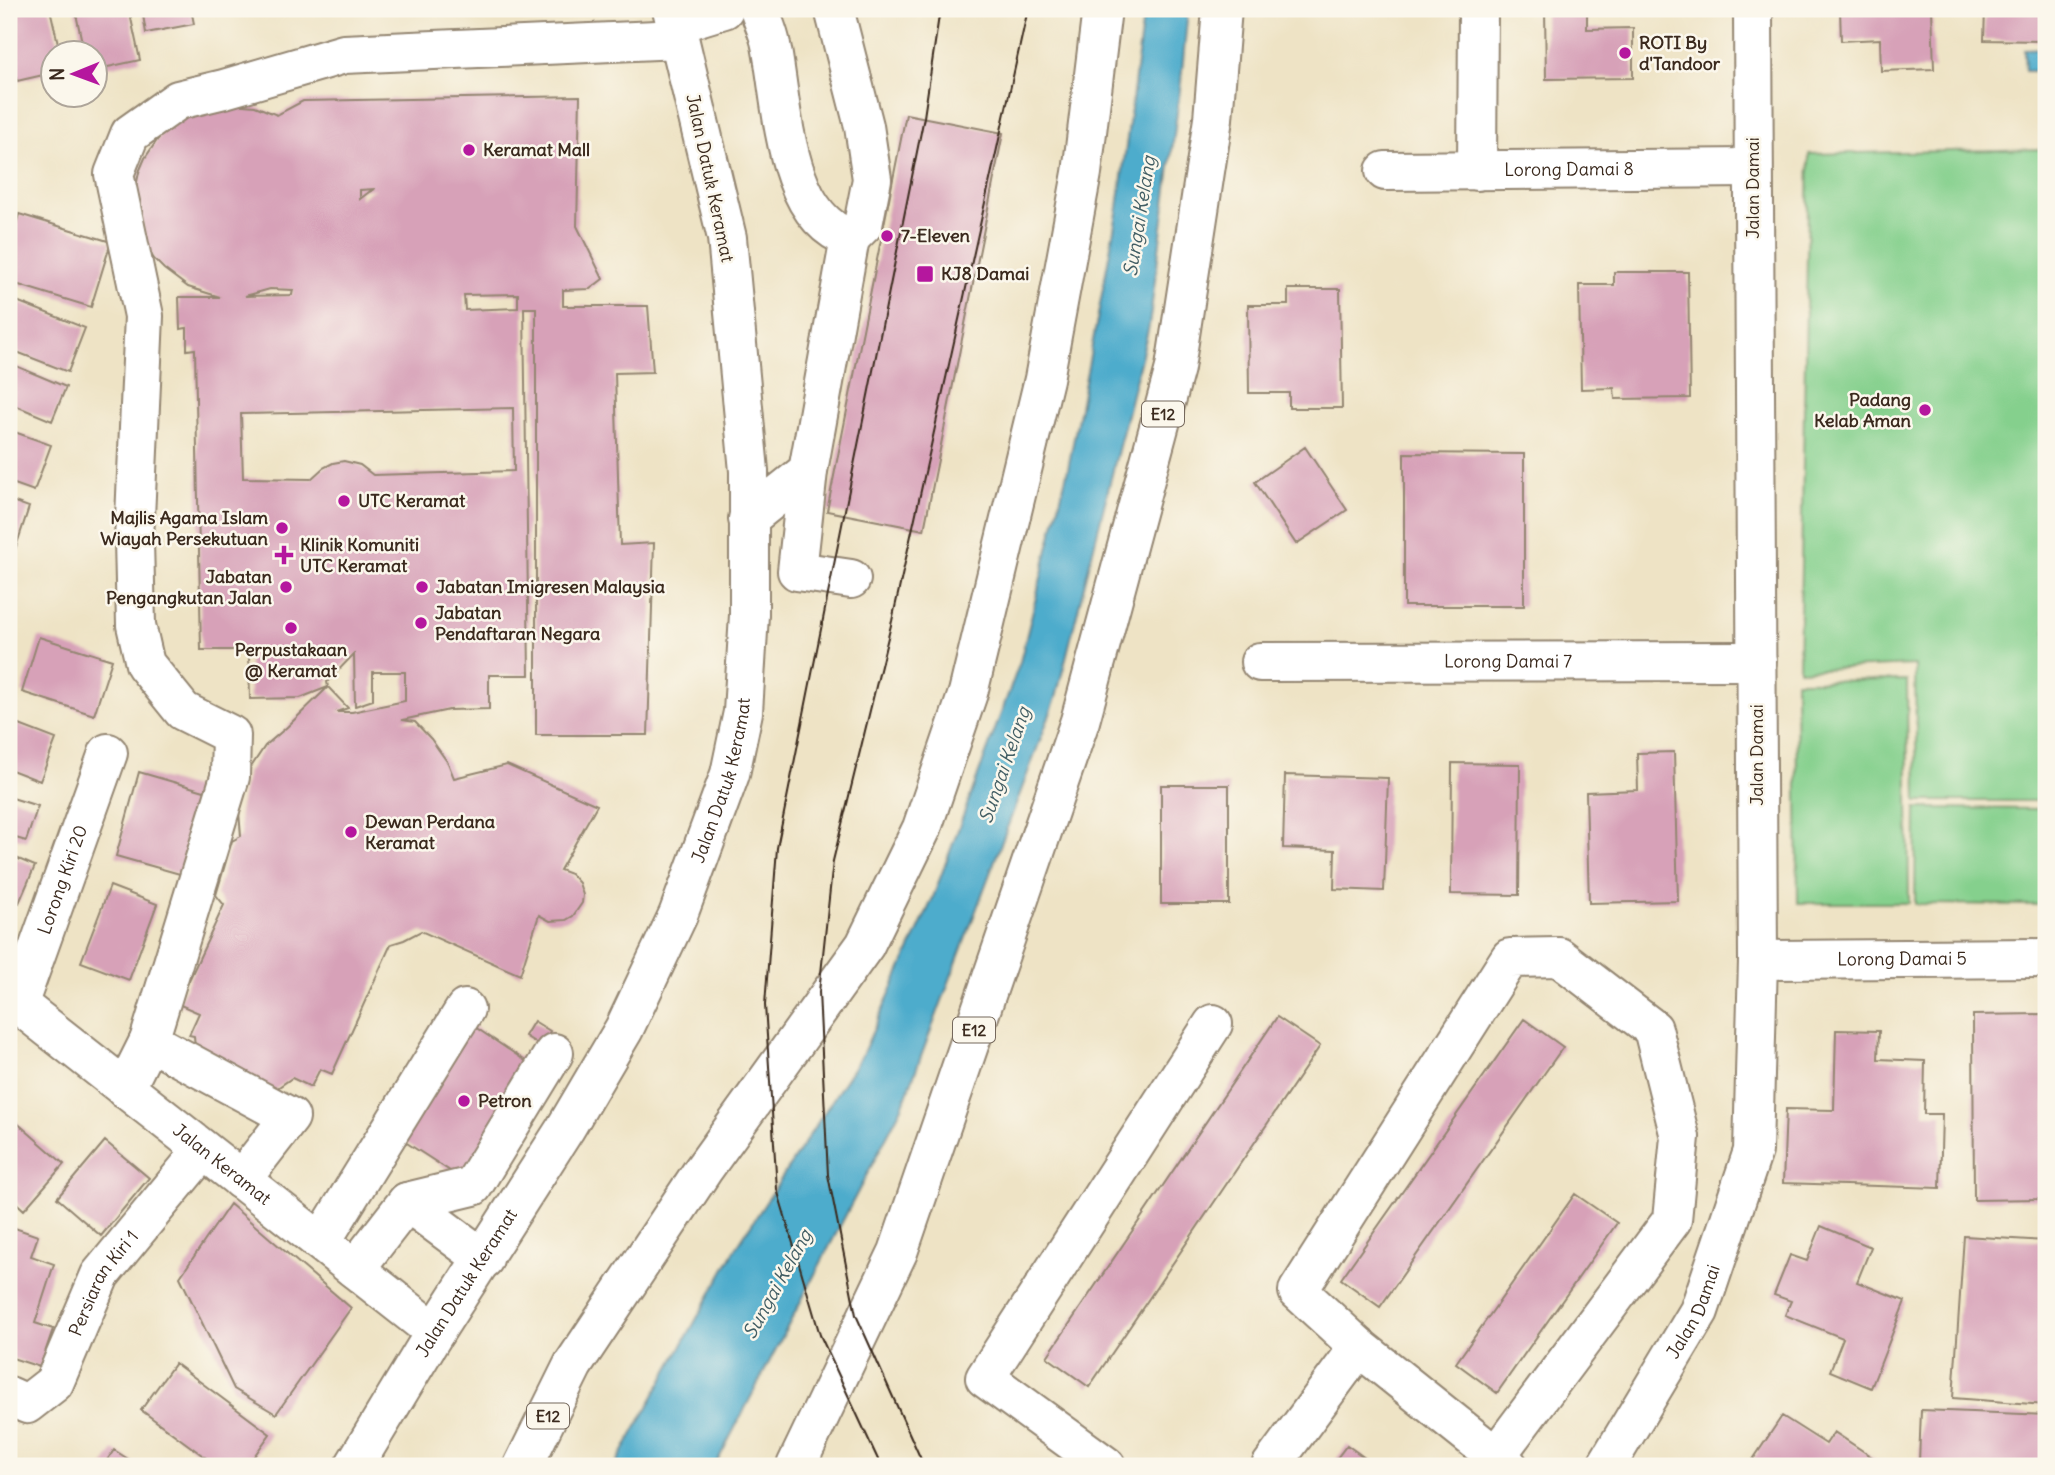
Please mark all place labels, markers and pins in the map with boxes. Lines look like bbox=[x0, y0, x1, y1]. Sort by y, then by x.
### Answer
place label: ROTI By d'Tandoor bbox=[1639, 31, 1721, 75]
marker: ROTI By d'Tandoor bbox=[1617, 45, 1633, 61]
place label: Keramat Mall bbox=[483, 138, 590, 161]
marker: Keramat Mall bbox=[461, 142, 477, 158]
place label: 7-Eleven bbox=[901, 224, 971, 247]
marker: 7-Eleven bbox=[879, 228, 895, 244]
place label: KJ8 Damai bbox=[941, 262, 1029, 285]
marker: KJ8 Damai bbox=[915, 264, 935, 284]
place label: Padang Kelab Aman bbox=[1814, 388, 1912, 432]
marker: Padang Kelab Aman bbox=[1917, 402, 1933, 418]
place label: UTC Keramat bbox=[358, 489, 466, 512]
marker: UTC Keramat bbox=[336, 493, 352, 509]
place label: Majlis Agama Islam Wiayah Persekutuan bbox=[100, 506, 269, 550]
marker: Majlis Agama Islam Wiayah Persekutuan bbox=[274, 520, 290, 536]
place label: Klinik Komuniti UTC Keramat bbox=[300, 533, 419, 577]
marker: Klinik Komuniti UTC Keramat bbox=[274, 545, 294, 565]
place label: Jabatan Pengangkutan Jalan bbox=[106, 565, 273, 609]
place label: Jabatan Imigresen Malaysia bbox=[436, 575, 665, 598]
marker: Jabatan Pengangkutan Jalan bbox=[278, 579, 294, 595]
marker: Jabatan Imigresen Malaysia bbox=[414, 579, 430, 595]
place label: Jabatan Pendaftaran Negara bbox=[435, 601, 600, 645]
marker: Jabatan Pendaftaran Negara bbox=[413, 615, 429, 631]
marker: Perpustakaan @ Keramat bbox=[283, 620, 299, 636]
place label: Perpustakaan @ Keramat bbox=[235, 638, 348, 682]
place label: Dewan Perdana Keramat bbox=[365, 810, 495, 854]
marker: Dewan Perdana Keramat bbox=[343, 824, 359, 840]
place label: Petron bbox=[478, 1089, 532, 1112]
marker: Petron bbox=[456, 1093, 472, 1109]

